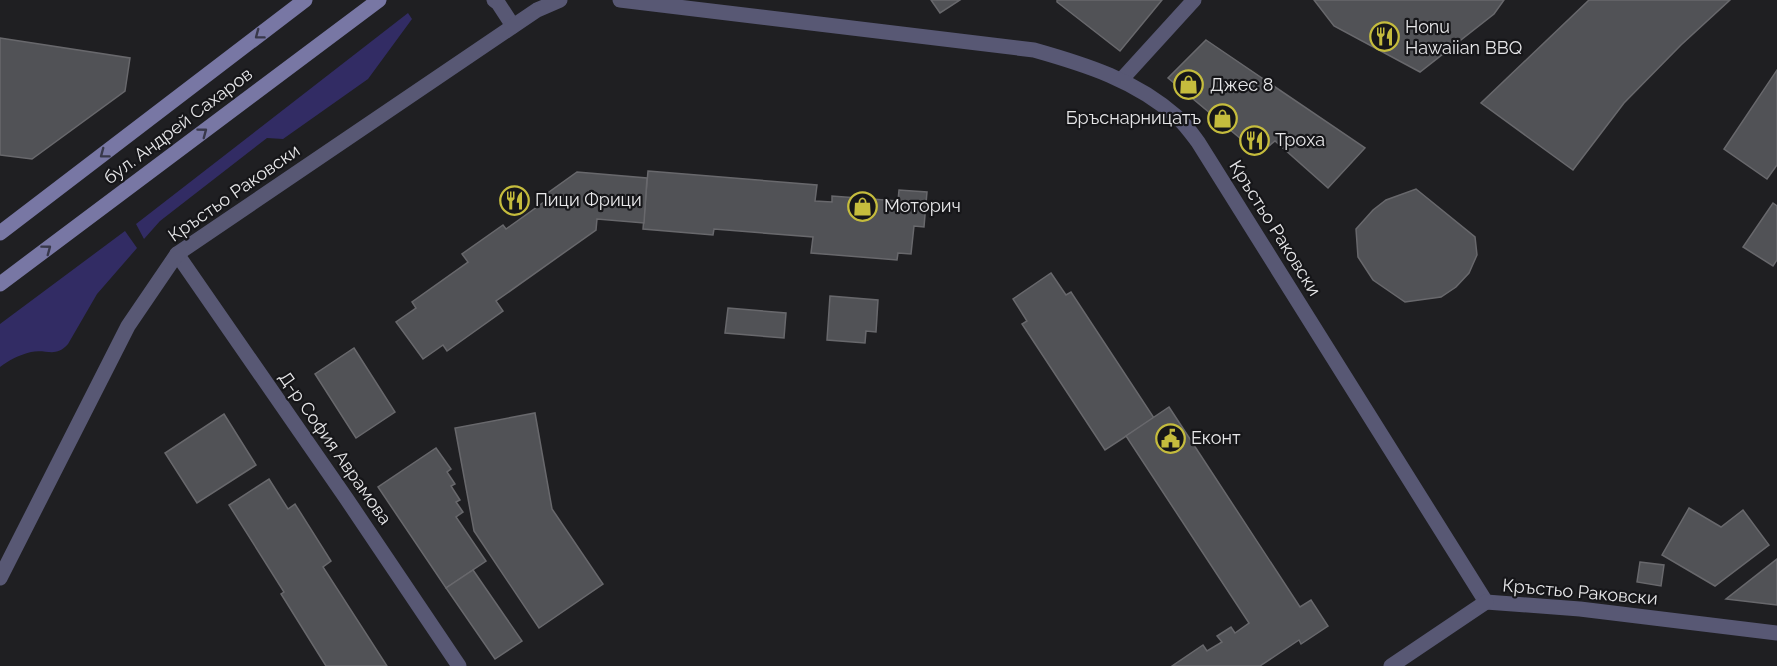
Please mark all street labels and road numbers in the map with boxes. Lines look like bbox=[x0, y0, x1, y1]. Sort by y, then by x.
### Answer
street label: бул. Андрей Сахаров bbox=[99, 63, 256, 188]
street label: Кръстьо Раковски bbox=[164, 139, 304, 246]
street label: Кръстьо Раковски bbox=[1225, 156, 1326, 299]
street label: Д-р София Аврамова bbox=[275, 367, 396, 528]
street label: Кръстьо Раковски bbox=[1502, 574, 1659, 609]

